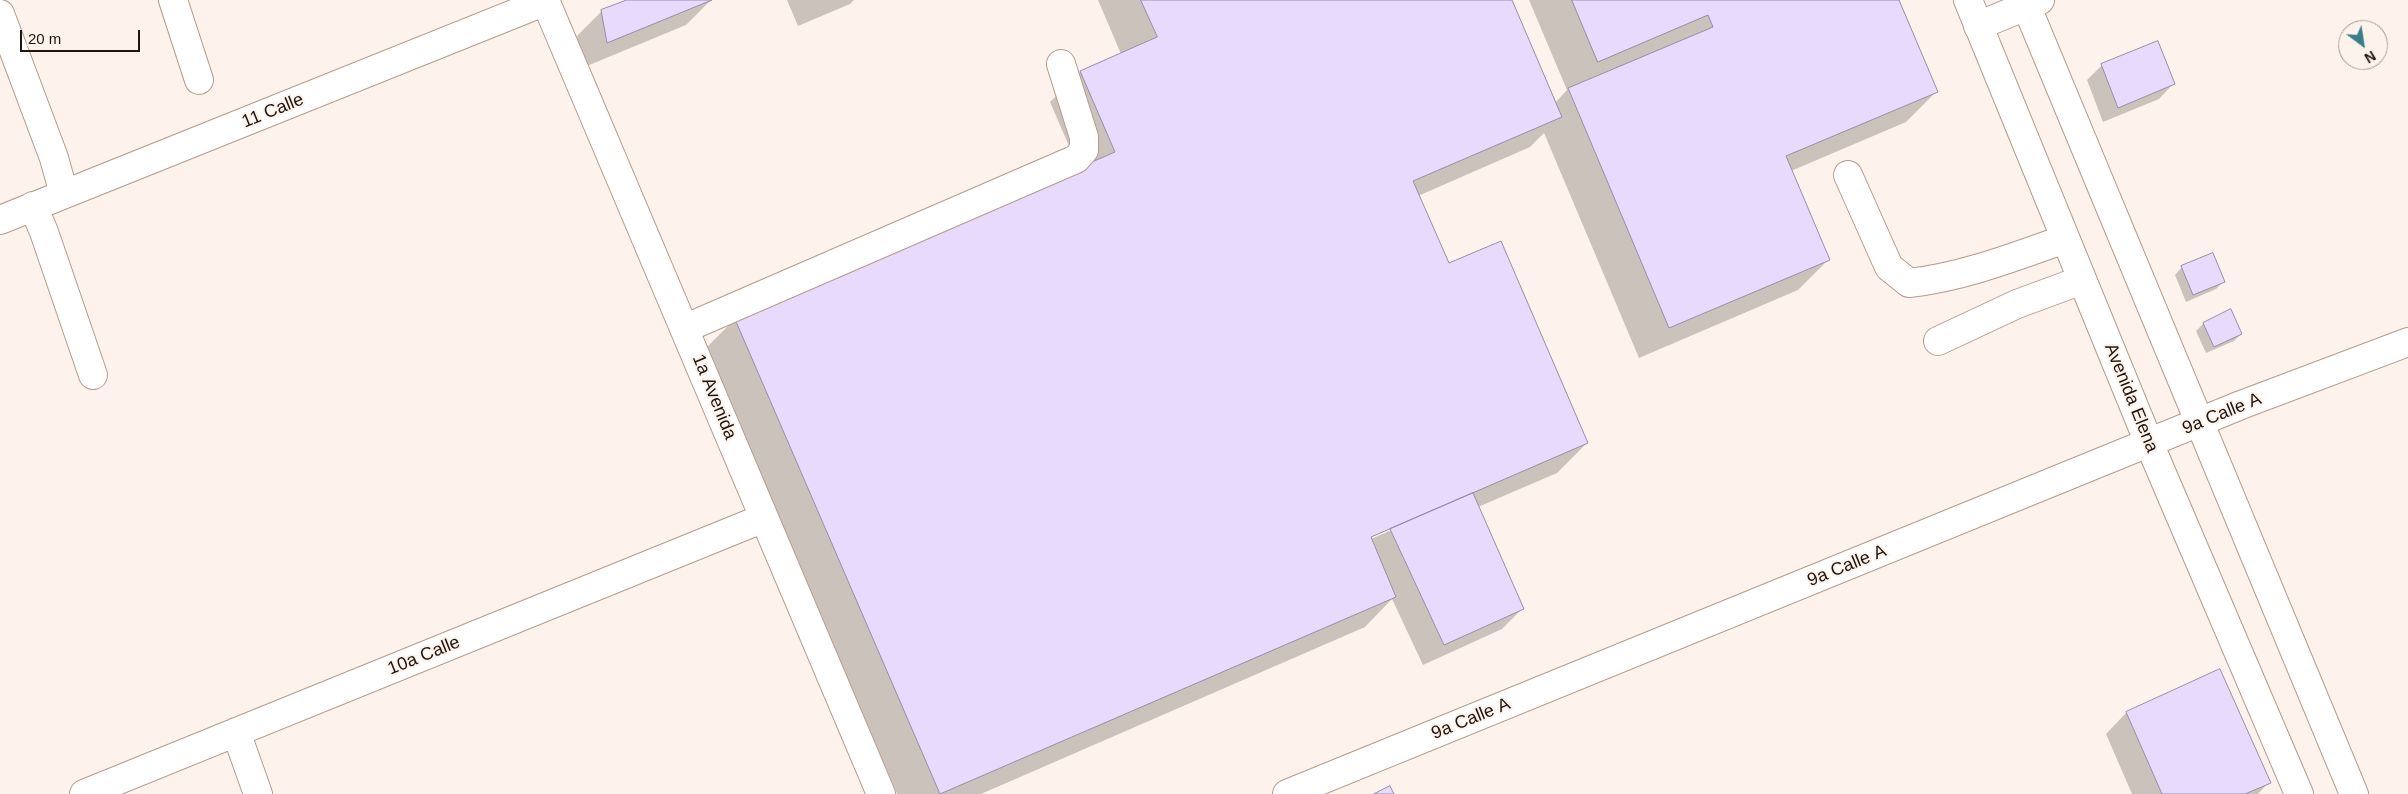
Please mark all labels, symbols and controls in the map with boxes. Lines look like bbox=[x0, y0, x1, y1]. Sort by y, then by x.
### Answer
scale bar bbox=[22, 20, 142, 52]
north arrow bbox=[2338, 20, 2388, 70]
text: 20 m bbox=[28, 30, 61, 47]
text: N bbox=[2362, 48, 2379, 66]
street label: 11 Calle bbox=[239, 89, 307, 133]
street label: Avenida Elena bbox=[2099, 340, 2163, 456]
street label: 1a Avenida bbox=[687, 351, 741, 443]
street label: 9a Calle A bbox=[2179, 388, 2265, 440]
street label: 9a Calle A bbox=[1804, 540, 1890, 592]
street label: 10a Calle bbox=[385, 632, 463, 680]
street label: 9a Calle A bbox=[1428, 693, 1514, 745]

